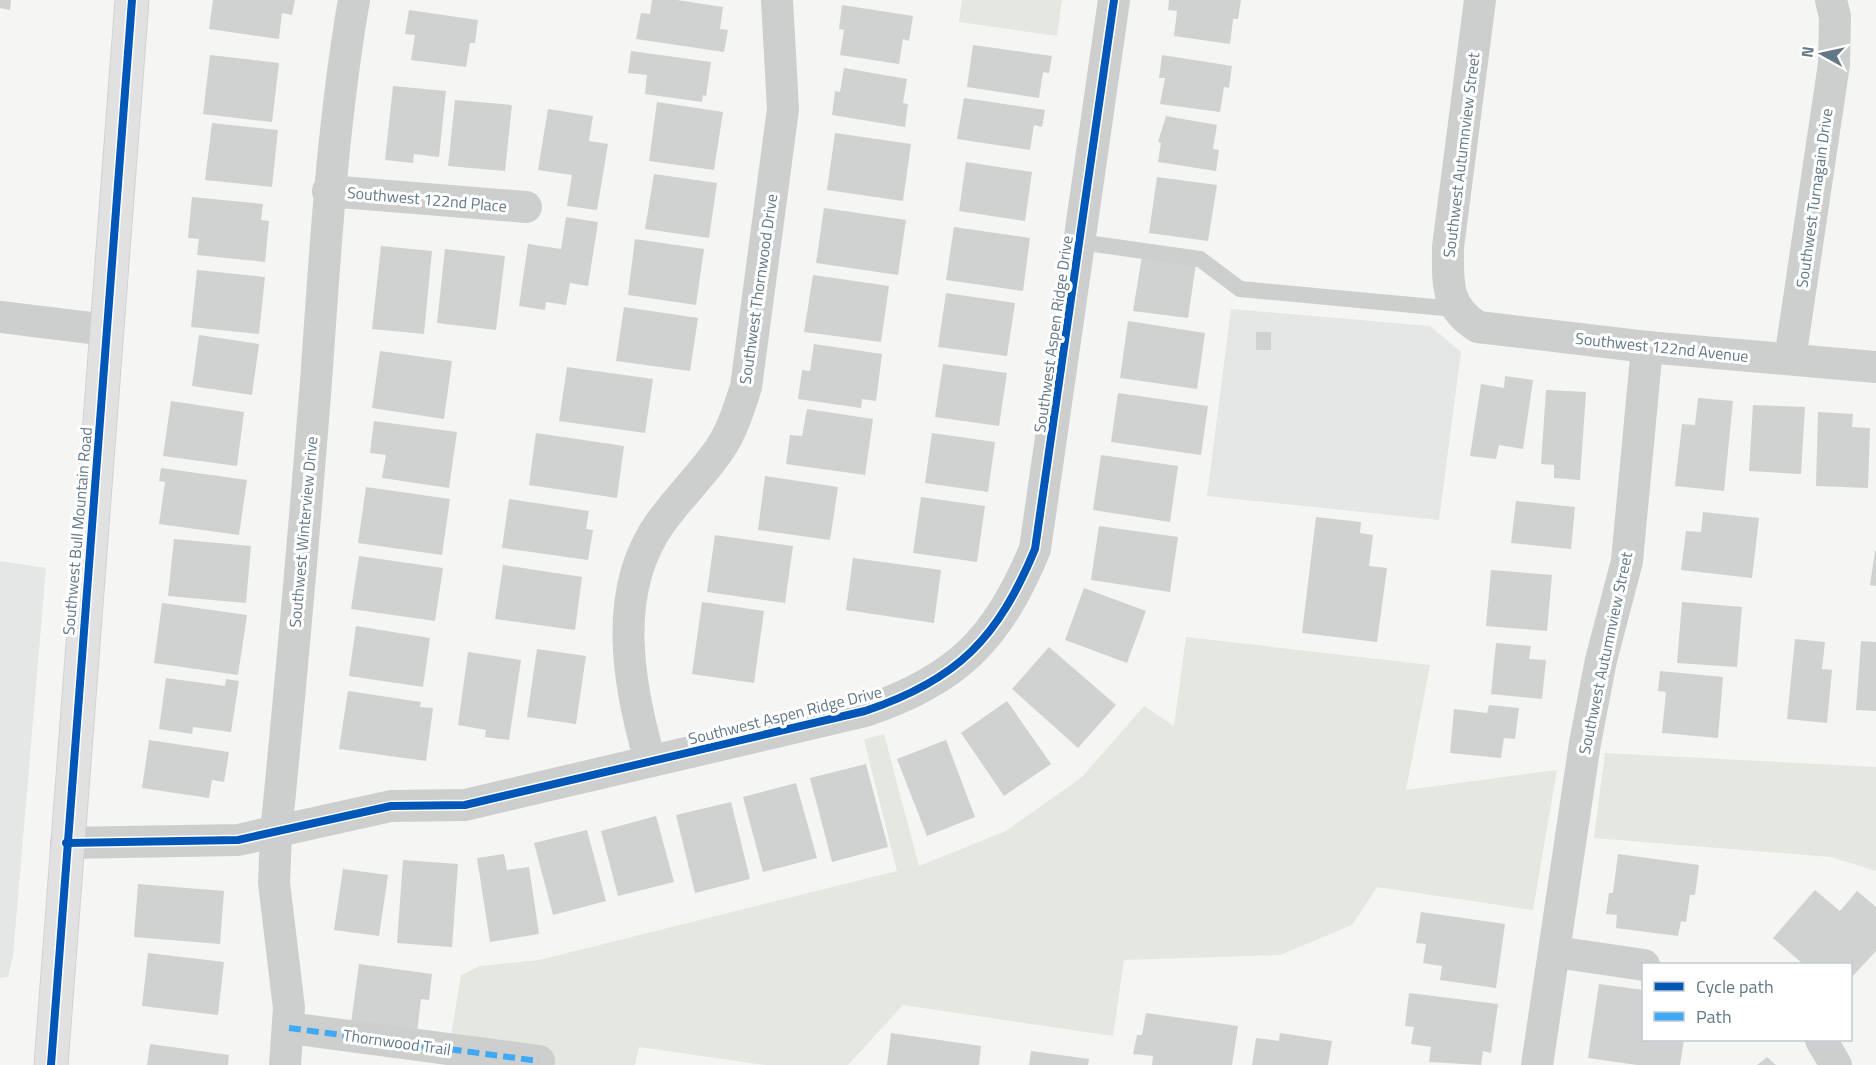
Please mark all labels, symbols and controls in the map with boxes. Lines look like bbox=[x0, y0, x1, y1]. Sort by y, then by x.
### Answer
north arrow bbox=[1792, 24, 1852, 84]
text: N bbox=[1794, 45, 1820, 59]
street label: Southwest Autumnview Street bbox=[1436, 51, 1486, 259]
street label: Southwest Turnagain Drive bbox=[1790, 107, 1838, 289]
street label: Southwest 122nd Place bbox=[346, 180, 508, 218]
street label: Southwest Thornwood Drive bbox=[733, 192, 783, 386]
street label: Southwest Aspen Ridge Drive bbox=[1027, 234, 1079, 434]
street label: Southwest 122nd Avenue bbox=[1574, 326, 1750, 368]
street label: Southwest Bull Mountain Road bbox=[56, 426, 98, 636]
street label: Southwest Winterview Drive bbox=[283, 435, 323, 629]
street label: Southwest Autumnview Street bbox=[1572, 549, 1638, 757]
street label: Southwest Aspen Ridge Drive bbox=[686, 679, 884, 751]
legend bbox=[1642, 963, 1852, 1041]
text: Cycle path bbox=[1696, 973, 1774, 1000]
text: Path bbox=[1696, 1003, 1732, 1030]
street label: Thornwood Trail bbox=[342, 1023, 452, 1061]

